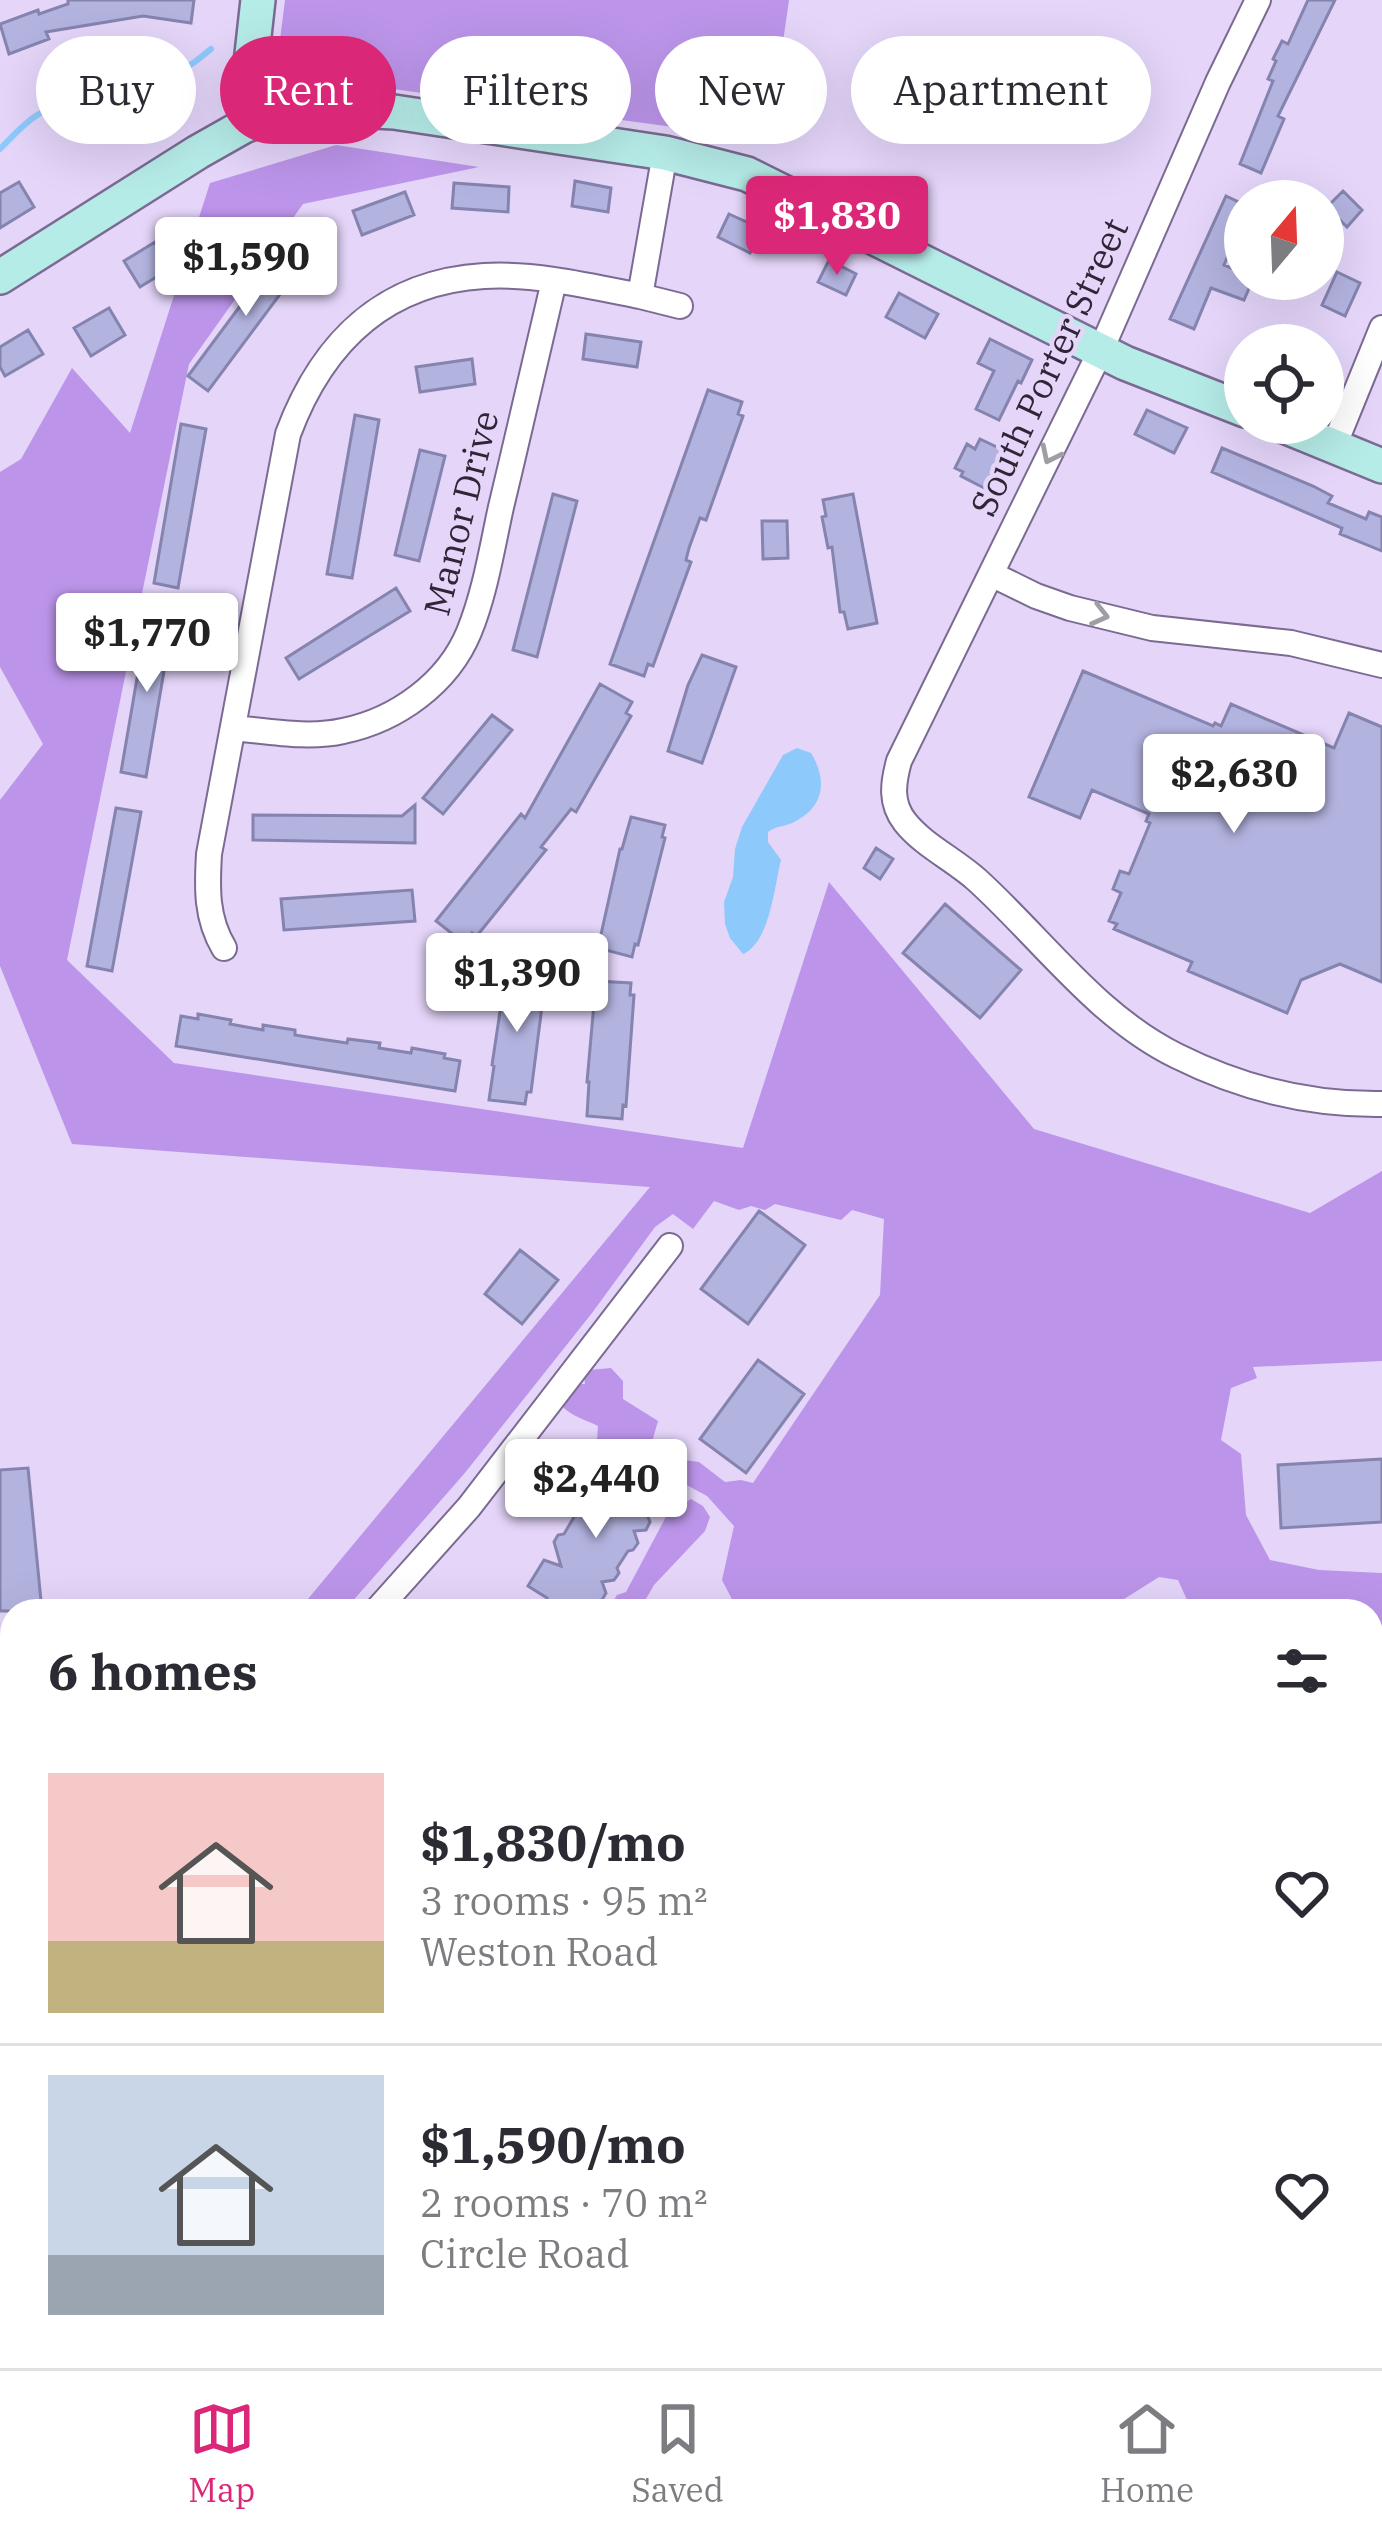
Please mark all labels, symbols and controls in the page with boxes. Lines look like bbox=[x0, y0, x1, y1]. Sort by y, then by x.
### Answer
chip: Buy bbox=[36, 36, 196, 144]
chip: Rent bbox=[220, 36, 396, 144]
chip: Filters bbox=[420, 36, 631, 144]
chip: New bbox=[655, 36, 827, 144]
chip: Apartment bbox=[851, 36, 1151, 144]
pin: $1,830 bbox=[739, 176, 935, 278]
north arrow bbox=[1224, 180, 1344, 300]
map controls bbox=[1224, 180, 1344, 444]
text: $1,830 bbox=[773, 189, 901, 240]
street label: South Porter Street bbox=[959, 210, 1138, 523]
pin: $1,590 bbox=[148, 217, 344, 319]
text: $1,590 bbox=[182, 230, 310, 281]
button: locate bbox=[1224, 324, 1344, 444]
street label: Manor Drive bbox=[412, 406, 509, 620]
one-way arrow bbox=[1040, 443, 1064, 464]
pin: $1,770 bbox=[49, 593, 245, 695]
one-way arrow bbox=[1090, 601, 1110, 626]
text: $1,770 bbox=[83, 606, 211, 657]
pin: $2,630 bbox=[1136, 734, 1332, 836]
text: $2,630 bbox=[1170, 747, 1298, 798]
pin: $1,390 bbox=[419, 933, 615, 1035]
text: $1,390 bbox=[453, 946, 581, 997]
pin: $2,440 bbox=[498, 1439, 694, 1541]
text: $2,440 bbox=[532, 1452, 660, 1503]
text: 6 homes bbox=[48, 1638, 258, 1704]
icon: filters bbox=[1269, 1638, 1335, 1704]
text: $1,830/mo bbox=[420, 1809, 686, 1875]
icon: home bbox=[144, 1821, 288, 1965]
icon: heart bbox=[1269, 1860, 1335, 1926]
text: 3 rooms · 95 m² bbox=[420, 1875, 708, 1926]
text: Weston Road bbox=[420, 1926, 658, 1977]
text: $1,590/mo bbox=[420, 2111, 686, 2177]
icon: home bbox=[144, 2123, 288, 2267]
icon: heart bbox=[1269, 2162, 1335, 2228]
text: 2 rooms · 70 m² bbox=[420, 2177, 708, 2228]
text: Circle Road bbox=[420, 2228, 630, 2279]
tab: Map bbox=[188, 2396, 255, 2511]
tab: Saved bbox=[631, 2396, 724, 2511]
tab: Home bbox=[1100, 2396, 1194, 2511]

